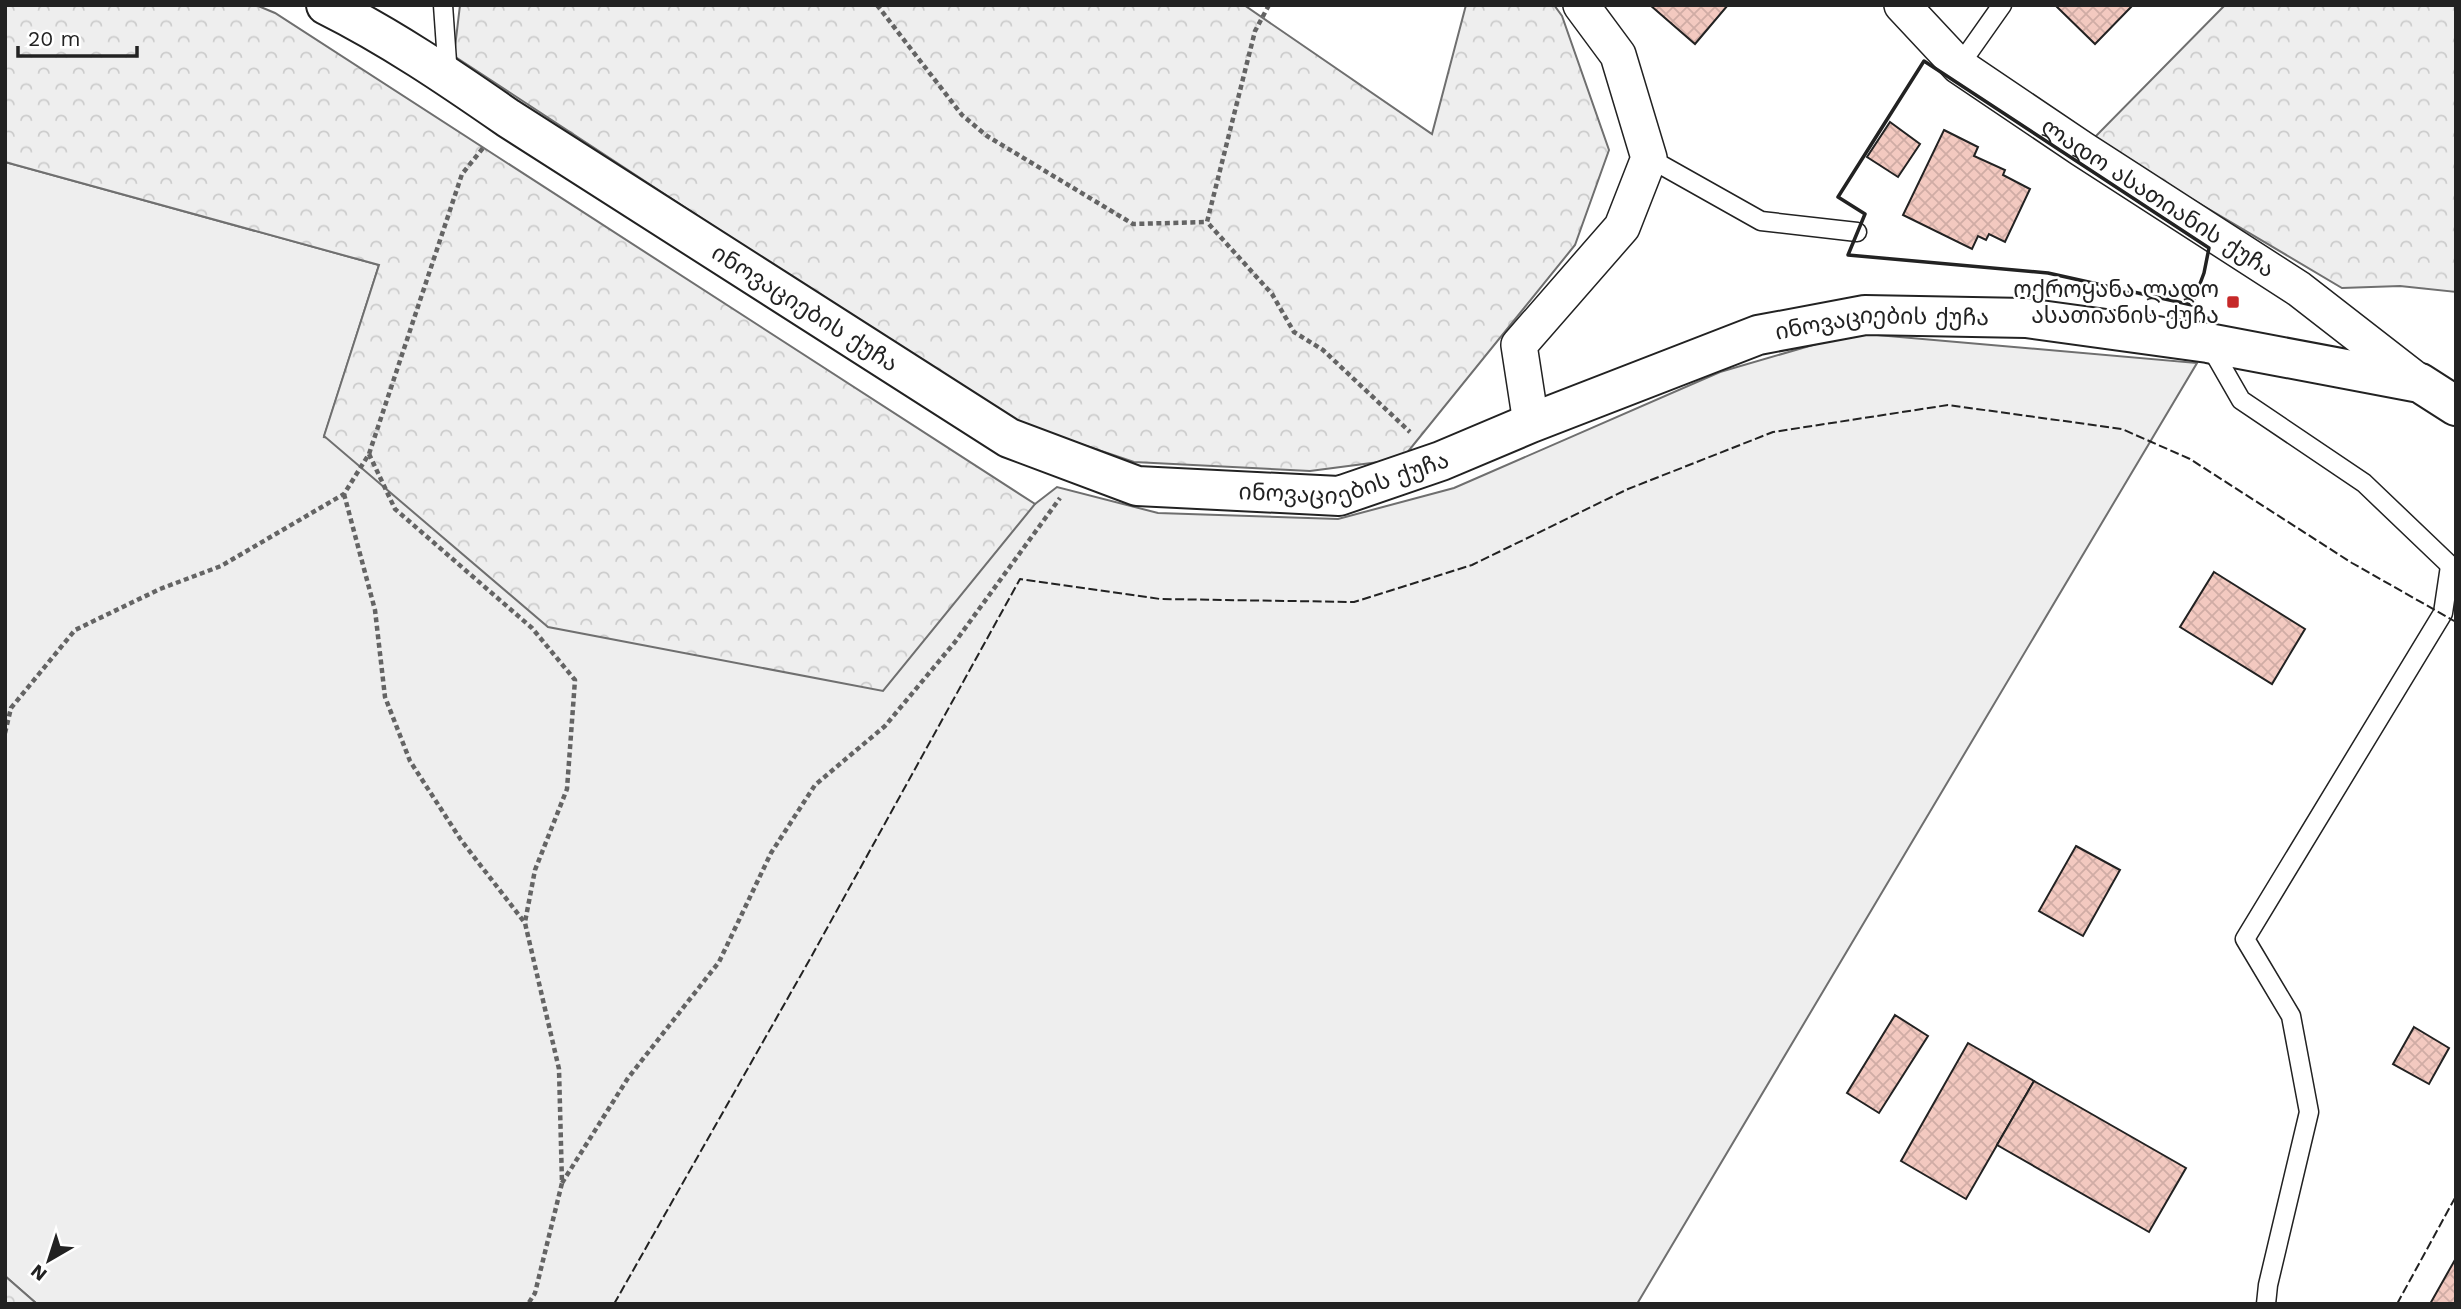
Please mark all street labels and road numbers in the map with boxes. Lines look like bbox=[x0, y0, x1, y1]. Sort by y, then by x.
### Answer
street label: ლადო ასათიანის ქუჩა bbox=[2036, 112, 2279, 283]
street label: ინოვაციების ქუჩა bbox=[707, 238, 903, 377]
street label: ინოვაციების ქუჩა bbox=[1773, 301, 1989, 345]
street label: ინოვაციების ქუჩა bbox=[1238, 446, 1453, 509]

